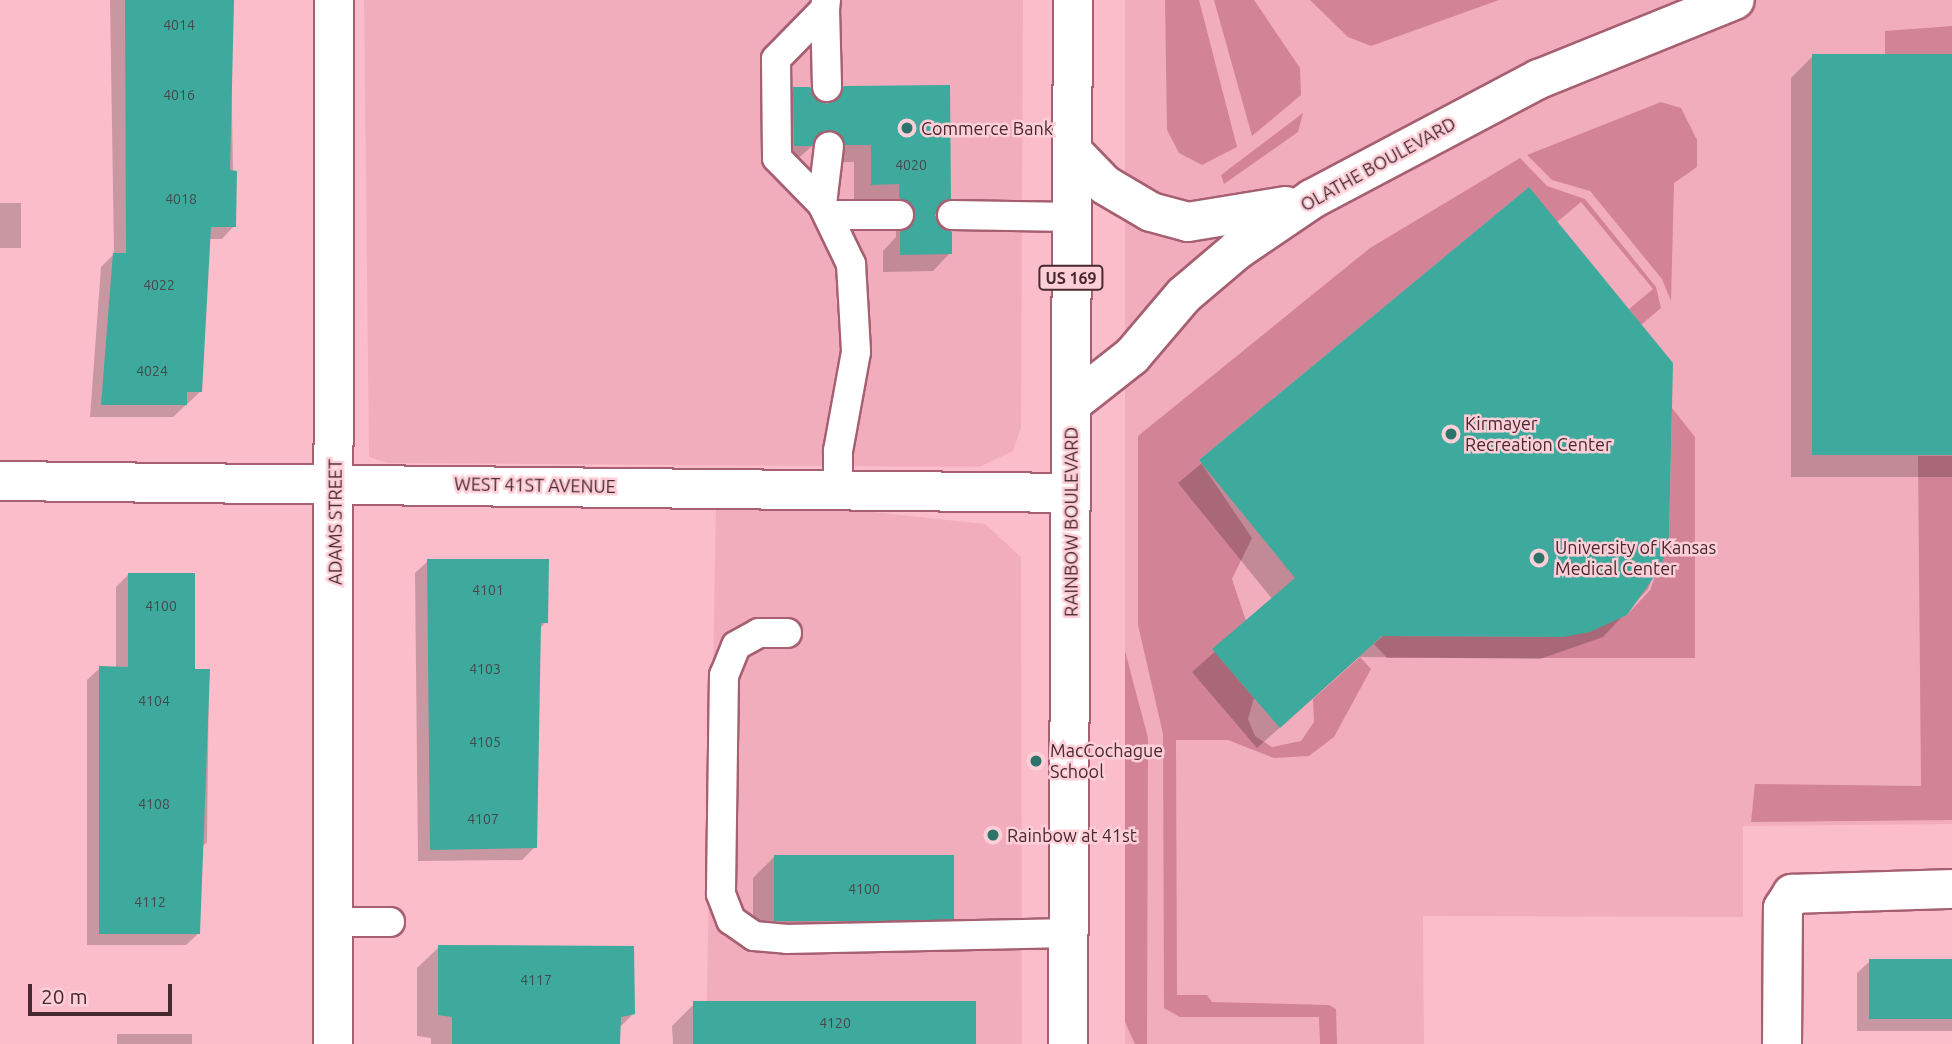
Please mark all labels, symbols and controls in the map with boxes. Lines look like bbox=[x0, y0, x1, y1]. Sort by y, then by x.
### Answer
house number: 4014 bbox=[163, 17, 195, 33]
house number: 4016 bbox=[163, 87, 195, 103]
street label: OLATHE BOULEVARD bbox=[1297, 112, 1459, 216]
place label: Commerce Bank bbox=[921, 117, 1053, 139]
marker: Commerce Bank bbox=[899, 120, 915, 136]
house number: 4020 bbox=[895, 157, 927, 173]
house number: 4018 bbox=[165, 191, 197, 207]
road number: US 169 bbox=[1038, 266, 1104, 290]
house number: 4022 bbox=[143, 277, 175, 293]
house number: 4024 bbox=[136, 363, 168, 379]
place label: Kirmayer Recreation Center bbox=[1465, 413, 1612, 456]
marker: Kirmayer Recreation Center bbox=[1443, 426, 1459, 442]
street label: RAINBOW BOULEVARD bbox=[1060, 427, 1082, 617]
street label: ADAMS STREET bbox=[324, 459, 346, 585]
street label: WEST 41ST AVENUE bbox=[454, 473, 616, 497]
place label: University of Kansas Medical Center bbox=[1555, 537, 1716, 580]
marker: University of Kansas Medical Center bbox=[1529, 548, 1549, 568]
house number: 4101 bbox=[472, 582, 504, 598]
house number: 4100 bbox=[145, 598, 177, 614]
house number: 4103 bbox=[469, 661, 501, 677]
house number: 4104 bbox=[138, 693, 170, 709]
house number: 4105 bbox=[469, 734, 501, 750]
place label: MacCochague School bbox=[1050, 740, 1163, 782]
marker: MacCochague School bbox=[1028, 753, 1044, 769]
house number: 4108 bbox=[138, 796, 170, 812]
house number: 4107 bbox=[467, 811, 499, 827]
place label: Rainbow at 41st bbox=[1007, 824, 1137, 846]
marker: Rainbow at 41st bbox=[985, 827, 1001, 843]
house number: 4100 bbox=[848, 881, 880, 897]
house number: 4112 bbox=[134, 894, 166, 910]
scale bar bbox=[32, 970, 175, 1014]
house number: 4117 bbox=[520, 972, 552, 988]
text: 20 m bbox=[41, 984, 88, 1008]
house number: 4120 bbox=[819, 1015, 851, 1031]

